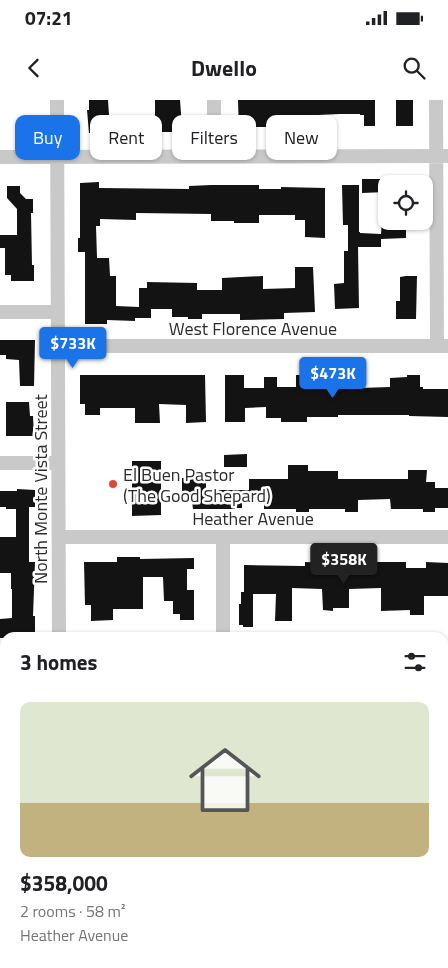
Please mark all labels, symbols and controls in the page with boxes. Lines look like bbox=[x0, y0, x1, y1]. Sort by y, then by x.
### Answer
text: 07:21 bbox=[25, 3, 72, 32]
text: Dwello bbox=[191, 51, 257, 85]
icon: back bbox=[20, 54, 48, 82]
icon: search bbox=[400, 54, 428, 82]
chip: Buy bbox=[15, 115, 80, 160]
chip: Rent bbox=[90, 115, 162, 160]
chip: Filters bbox=[172, 115, 256, 160]
chip: New bbox=[266, 115, 337, 160]
map controls bbox=[378, 175, 433, 230]
button: locate bbox=[378, 175, 433, 230]
street label: West Florence Avenue bbox=[169, 315, 337, 342]
pin: $733K bbox=[38, 326, 108, 369]
text: $733K bbox=[50, 331, 96, 355]
pin: $473K bbox=[298, 356, 368, 399]
text: $473K bbox=[310, 361, 356, 385]
street label: North Monte Vista Street bbox=[27, 393, 54, 584]
place label: El Buen Pastor (The Good Shepard) bbox=[123, 461, 271, 509]
marker: El Buen Pastor (The Good Shepard) bbox=[107, 478, 119, 490]
street label: Heather Avenue bbox=[192, 505, 314, 532]
pin: $358K bbox=[309, 542, 379, 585]
text: $358K bbox=[321, 547, 367, 571]
text: 3 homes bbox=[20, 646, 97, 678]
icon: filters bbox=[401, 648, 429, 676]
icon: home bbox=[180, 735, 270, 825]
text: $358,000 bbox=[20, 867, 108, 899]
text: 2 rooms · 58 m² bbox=[20, 899, 125, 923]
text: Heather Avenue bbox=[20, 923, 128, 947]

